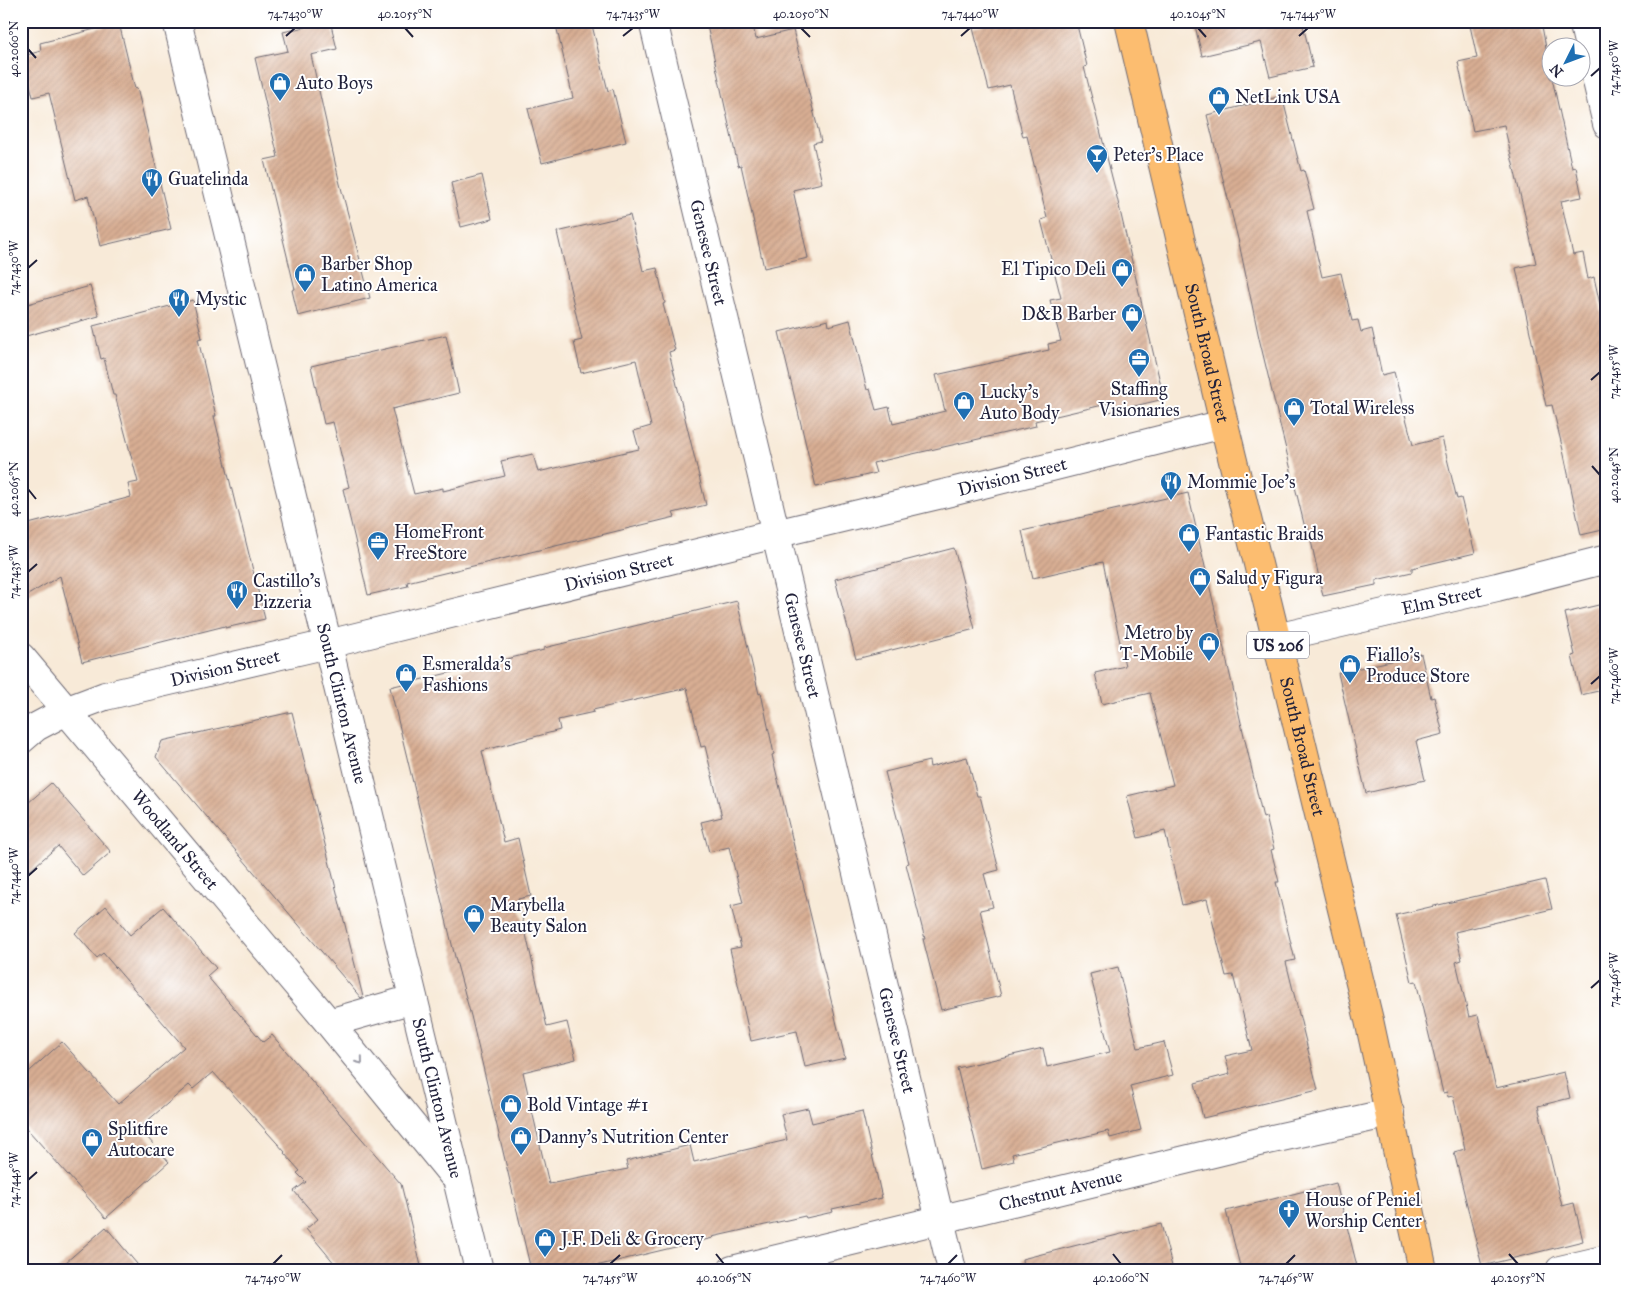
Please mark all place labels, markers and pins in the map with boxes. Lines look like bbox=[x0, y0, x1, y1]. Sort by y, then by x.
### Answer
shop icon: Auto Boys bbox=[268, 71, 292, 102]
place label: Auto Boys bbox=[295, 72, 373, 94]
shop icon: NetLink USA bbox=[1207, 85, 1231, 116]
place label: NetLink USA bbox=[1235, 86, 1341, 108]
bar icon: Peter's Place bbox=[1085, 143, 1109, 174]
place label: Peter's Place bbox=[1113, 144, 1204, 166]
restaurant icon: Guatelinda bbox=[140, 167, 164, 198]
place label: Guatelinda bbox=[168, 168, 249, 190]
place label: Barber Shop Latino America bbox=[321, 253, 438, 296]
shop icon: El Tipico Deli bbox=[1110, 257, 1134, 288]
place label: El Tipico Deli bbox=[1001, 258, 1106, 280]
shop icon: Barber Shop Latino America bbox=[293, 262, 317, 293]
restaurant icon: Mystic bbox=[167, 287, 191, 318]
place label: Mystic bbox=[195, 288, 247, 310]
shop icon: D&B Barber bbox=[1120, 302, 1144, 333]
place label: D&B Barber bbox=[1022, 303, 1116, 325]
office icon: Staffing Visionaries bbox=[1127, 347, 1151, 378]
place label: Staffing Visionaries bbox=[1097, 378, 1180, 421]
place label: Lucky's Auto Body bbox=[979, 381, 1060, 424]
shop icon: Lucky's Auto Body bbox=[952, 390, 976, 421]
shop icon: Total Wireless bbox=[1282, 396, 1306, 427]
place label: Total Wireless bbox=[1310, 397, 1414, 419]
restaurant icon: Mommie Joe's bbox=[1159, 470, 1183, 501]
place label: Mommie Joe's bbox=[1187, 471, 1296, 494]
place label: HomeFront FreeStore bbox=[394, 521, 485, 564]
shop icon: Fantastic Braids bbox=[1177, 522, 1201, 553]
place label: Fantastic Braids bbox=[1205, 523, 1324, 545]
office icon: HomeFront FreeStore bbox=[366, 530, 390, 561]
shop icon: Salud y Figura bbox=[1188, 566, 1212, 597]
place label: Salud y Figura bbox=[1216, 567, 1323, 590]
place label: Castillo's Pizzeria bbox=[253, 570, 321, 613]
restaurant icon: Castillo's Pizzeria bbox=[225, 579, 249, 610]
place label: Metro by T-Mobile bbox=[1120, 622, 1194, 665]
shop icon: Metro by T-Mobile bbox=[1197, 631, 1221, 662]
place label: Fiallo's Produce Store bbox=[1366, 644, 1470, 687]
place label: Esmeralda's Fashions bbox=[422, 653, 511, 696]
shop icon: Fiallo's Produce Store bbox=[1338, 653, 1362, 684]
shop icon: Esmeralda's Fashions bbox=[394, 662, 418, 693]
place label: Marybella Beauty Salon bbox=[490, 894, 587, 937]
shop icon: Marybella Beauty Salon bbox=[462, 903, 486, 934]
shop icon: Bold Vintage #1 bbox=[499, 1093, 523, 1124]
place label: Bold Vintage #1 bbox=[527, 1094, 648, 1117]
place label: Splitfire Autocare bbox=[107, 1118, 174, 1161]
shop icon: Danny's Nutrition Center bbox=[509, 1125, 533, 1156]
place label: Danny's Nutrition Center bbox=[537, 1126, 728, 1148]
shop icon: Splitfire Autocare bbox=[80, 1127, 104, 1158]
place label: House of Peniel Worship Center bbox=[1305, 1189, 1422, 1232]
church icon: House of Peniel Worship Center bbox=[1277, 1198, 1301, 1229]
shop icon: J.F. Deli & Grocery bbox=[533, 1227, 557, 1258]
place label: J.F. Deli & Grocery bbox=[559, 1228, 704, 1251]

